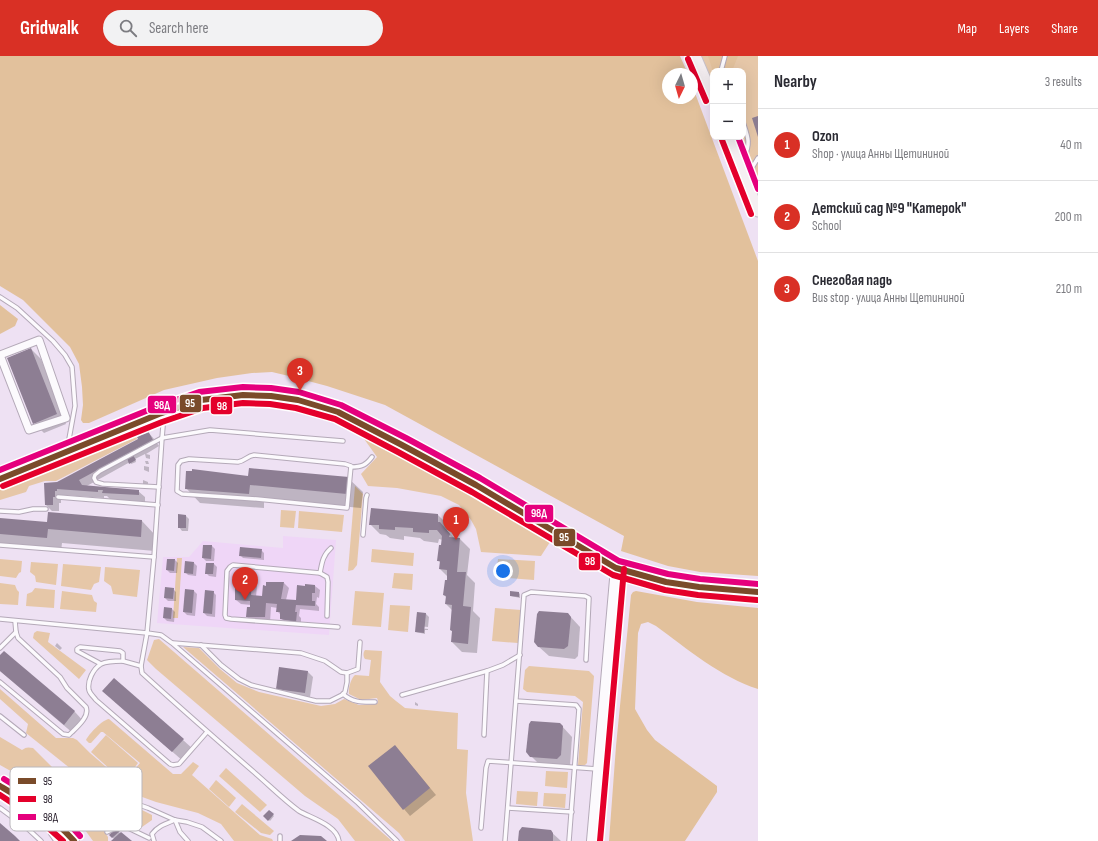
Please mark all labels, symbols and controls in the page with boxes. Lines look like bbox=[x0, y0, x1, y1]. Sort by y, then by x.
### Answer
search box bbox=[103, 10, 383, 46]
text: Gridwalk bbox=[20, 17, 79, 40]
icon: search bbox=[117, 17, 139, 39]
text: Search here bbox=[149, 19, 209, 38]
text: Map bbox=[957, 20, 977, 37]
text: Layers bbox=[999, 20, 1029, 37]
text: Share bbox=[1051, 20, 1078, 37]
north arrow bbox=[662, 68, 698, 104]
map controls bbox=[710, 68, 746, 140]
button: + bbox=[710, 68, 746, 104]
text: Nearby bbox=[774, 72, 817, 92]
text: 3 results bbox=[1045, 74, 1082, 90]
button: − bbox=[710, 104, 746, 140]
text: Ozon bbox=[812, 127, 839, 146]
text: 1 bbox=[784, 137, 790, 153]
text: 40 m bbox=[1060, 137, 1082, 153]
text: Shop · улица Анны Щетининой bbox=[812, 146, 949, 162]
text: Детский сад №9 "Катерок" bbox=[812, 199, 966, 218]
text: 2 bbox=[784, 209, 790, 225]
text: 200 m bbox=[1055, 209, 1082, 225]
text: School bbox=[812, 218, 842, 234]
text: Снеговая падь bbox=[812, 271, 892, 290]
text: 3 bbox=[784, 281, 790, 297]
text: 210 m bbox=[1056, 281, 1082, 297]
text: Bus stop · улица Анны Щетининой bbox=[812, 290, 965, 306]
pin: 3 bbox=[287, 358, 313, 391]
line badge: 95 bbox=[179, 394, 202, 413]
line badge: 98Д bbox=[147, 395, 177, 414]
line badge: 98 bbox=[210, 396, 233, 415]
text: 95 bbox=[185, 397, 195, 410]
text: 98Д bbox=[154, 399, 170, 412]
text: 98 bbox=[217, 400, 227, 413]
line badge: 98Д bbox=[524, 504, 554, 523]
pin: 1 bbox=[443, 507, 469, 540]
text: 98Д bbox=[531, 507, 547, 520]
line badge: 95 bbox=[553, 528, 576, 547]
text: 95 bbox=[559, 531, 569, 544]
line badge: 98 bbox=[578, 552, 601, 571]
text: 98 bbox=[585, 555, 595, 568]
your location bbox=[493, 561, 513, 581]
pin: 2 bbox=[232, 567, 258, 600]
legend bbox=[10, 767, 142, 831]
text: 95 bbox=[43, 775, 52, 788]
text: 98 bbox=[43, 793, 53, 806]
text: 98Д bbox=[43, 811, 59, 824]

